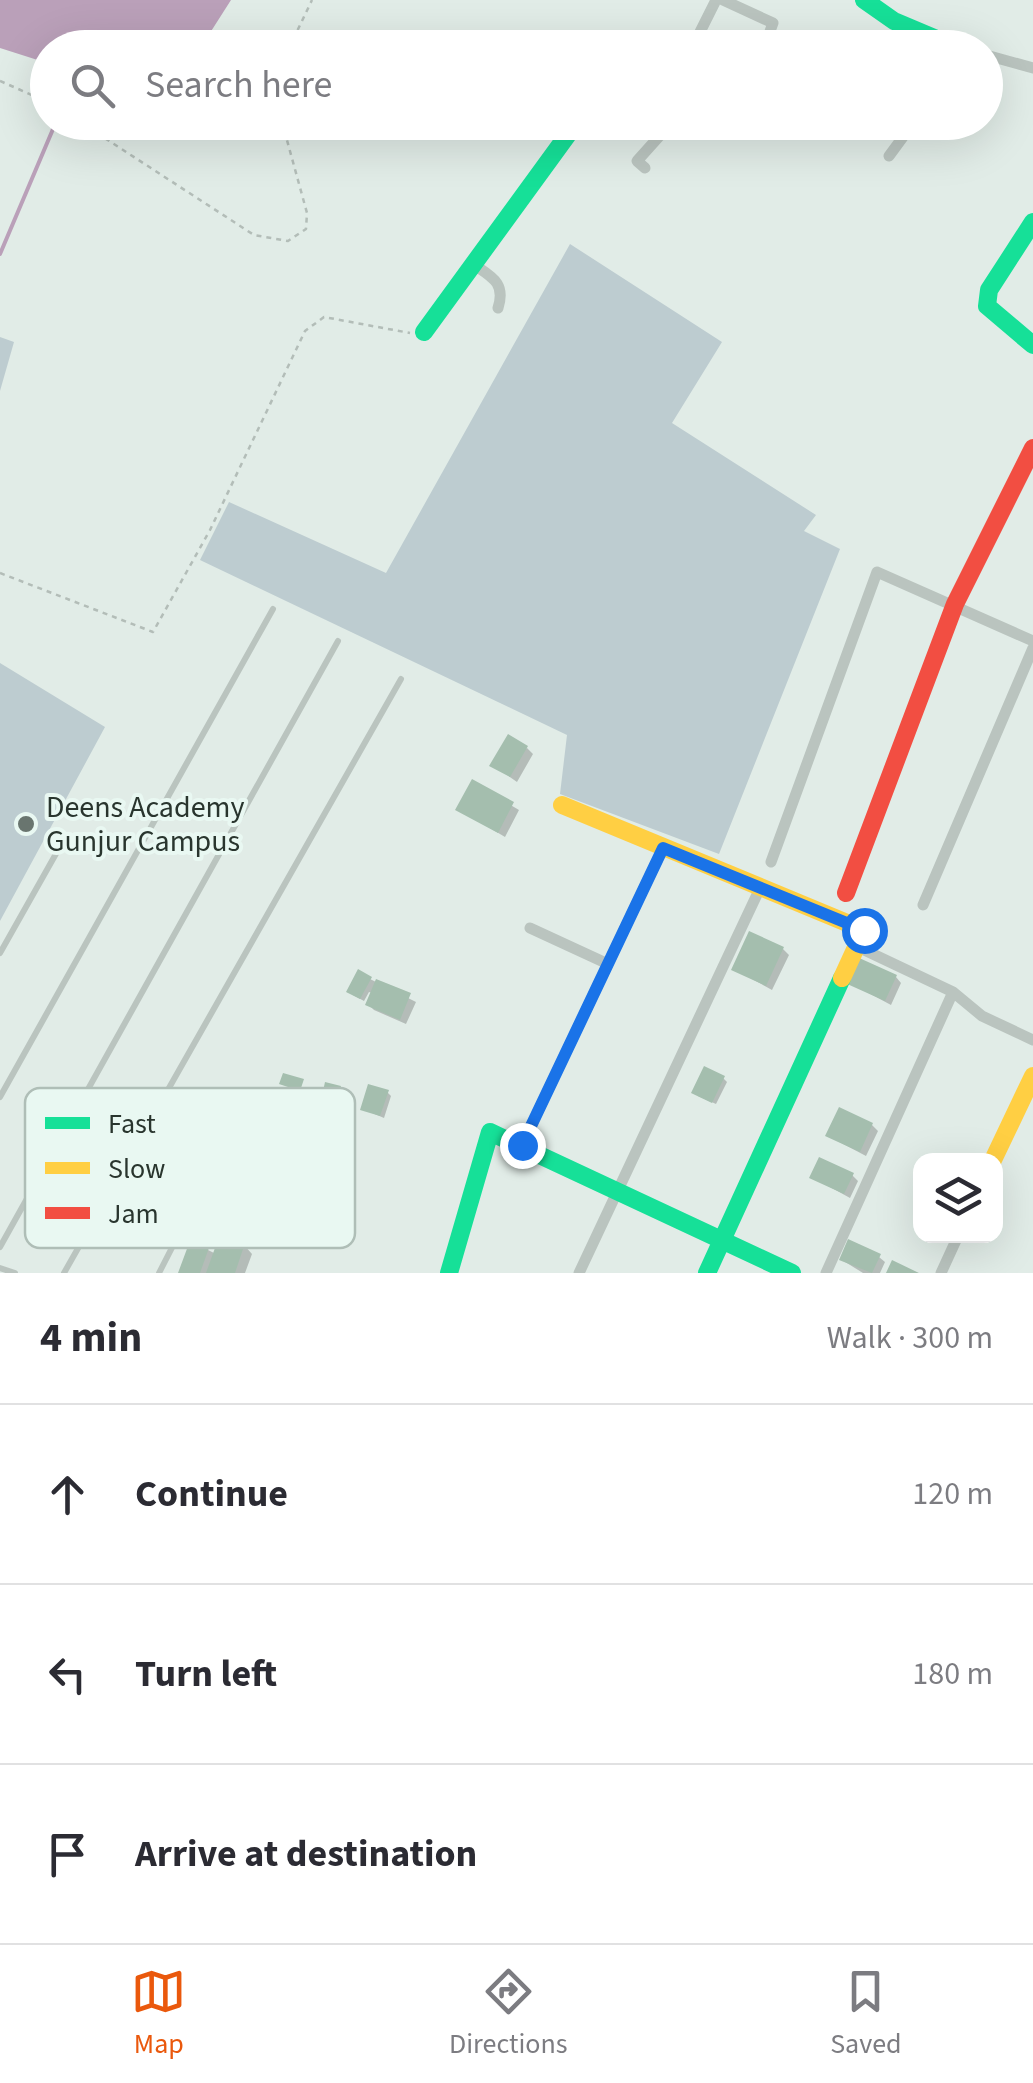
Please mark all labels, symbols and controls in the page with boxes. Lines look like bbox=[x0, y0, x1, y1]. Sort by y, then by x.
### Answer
search box bbox=[30, 30, 1003, 140]
icon: search bbox=[65, 58, 120, 113]
text: Search here bbox=[145, 58, 332, 112]
place label: Deens Academy Gunjur Campus bbox=[46, 786, 244, 863]
marker: Deens Academy Gunjur Campus bbox=[15, 813, 37, 835]
route start bbox=[842, 908, 888, 954]
legend bbox=[25, 1088, 355, 1248]
text: Fast bbox=[108, 1104, 156, 1144]
route end bbox=[500, 1123, 546, 1169]
text: Slow bbox=[108, 1149, 165, 1189]
map controls bbox=[913, 1153, 1003, 1243]
button: layers bbox=[913, 1153, 1003, 1243]
text: Jam bbox=[108, 1194, 159, 1234]
text: 4 min bbox=[40, 1308, 142, 1368]
text: Walk · 300 m bbox=[827, 1315, 993, 1361]
icon: ahead bbox=[40, 1467, 95, 1522]
text: Continue bbox=[135, 1467, 288, 1521]
text: 120 m bbox=[912, 1471, 993, 1517]
icon: left bbox=[40, 1647, 95, 1702]
text: Turn left bbox=[135, 1647, 277, 1701]
text: 180 m bbox=[912, 1651, 993, 1697]
icon: arrive bbox=[40, 1827, 95, 1882]
text: Arrive at destination bbox=[135, 1827, 477, 1881]
tab: Map bbox=[131, 1964, 186, 2064]
tab: Directions bbox=[449, 1964, 568, 2064]
tab: Saved bbox=[830, 1964, 902, 2064]

